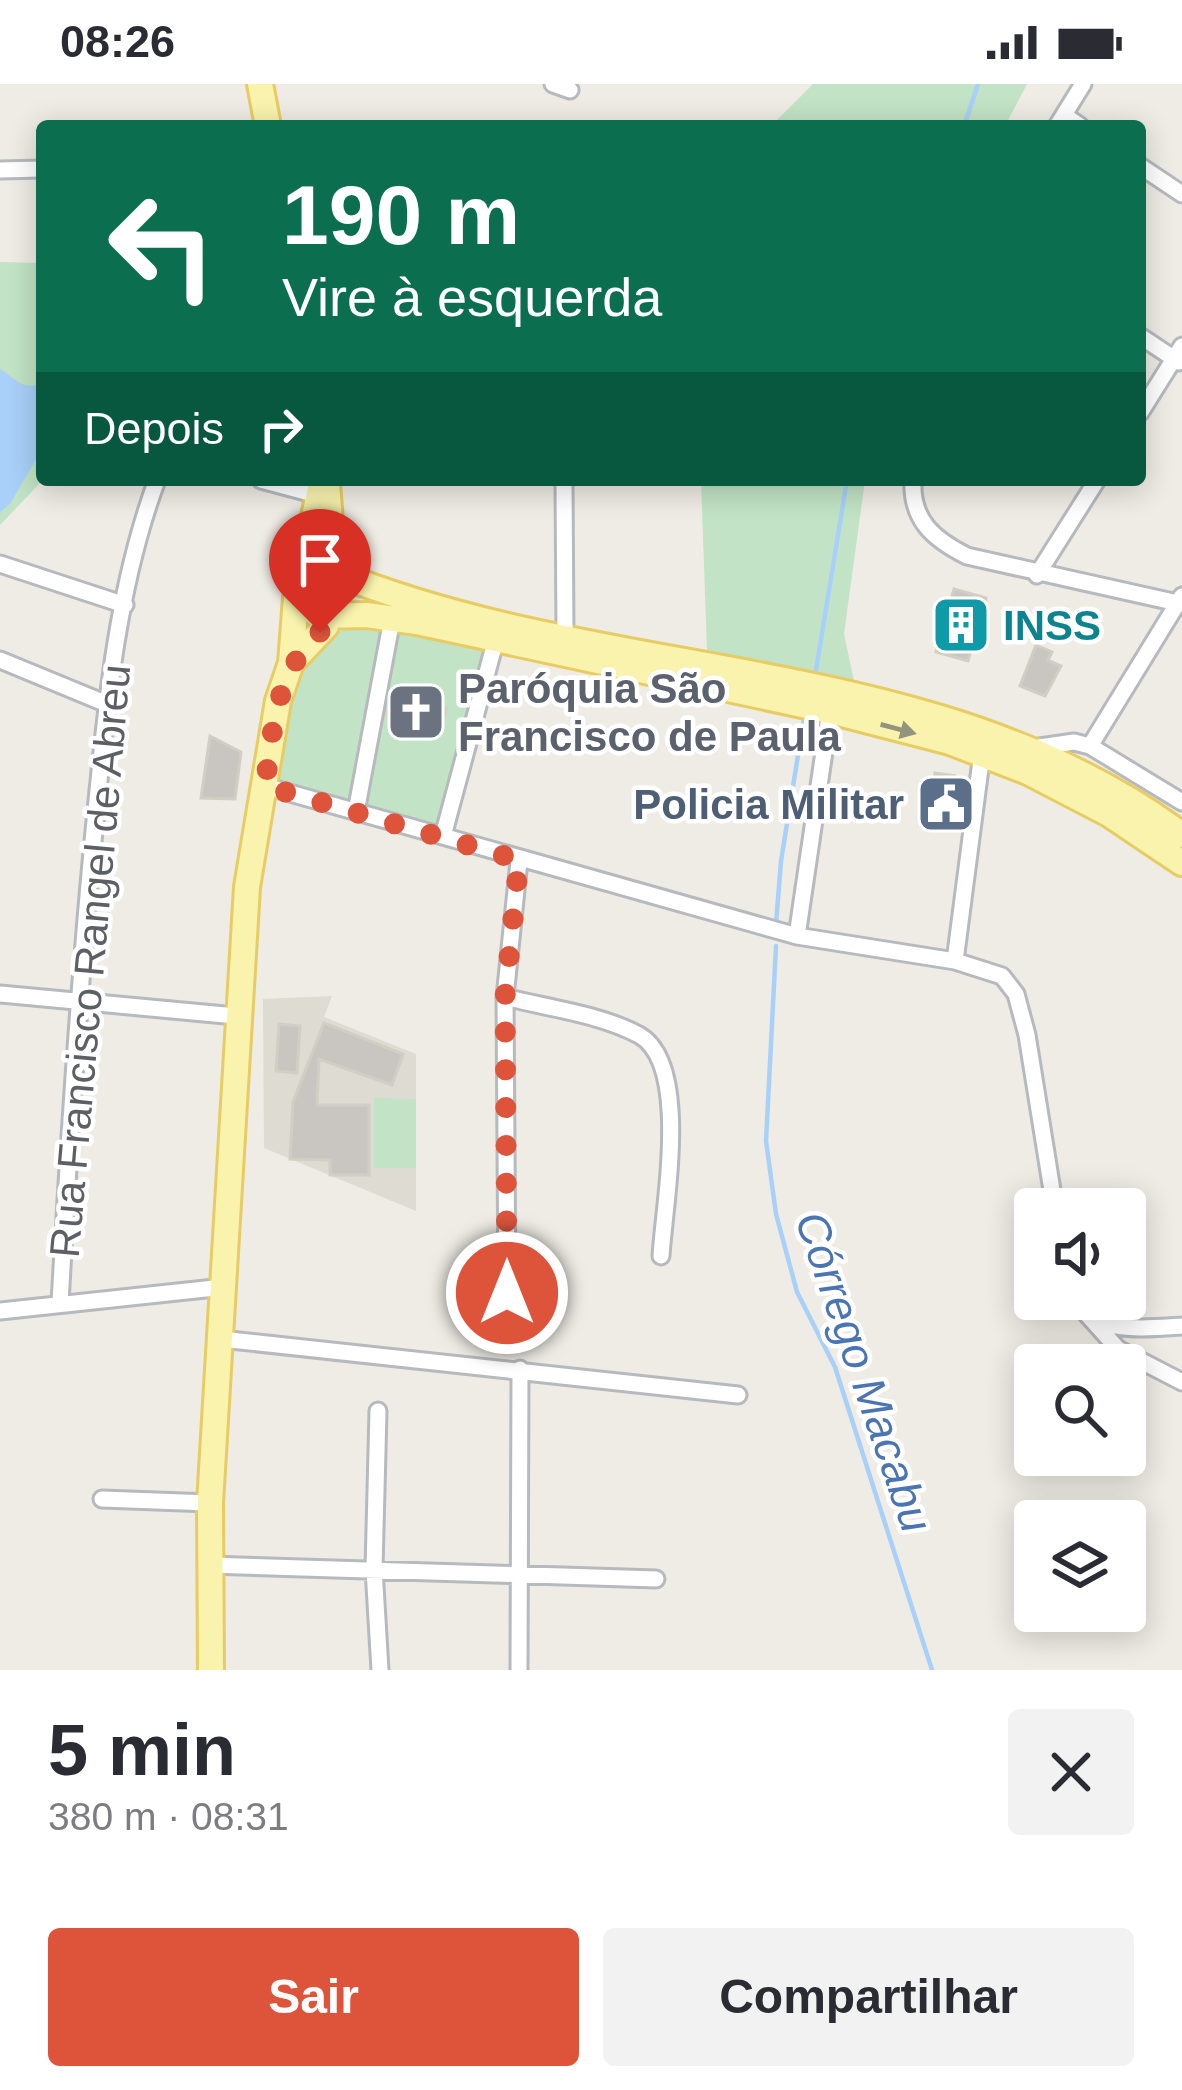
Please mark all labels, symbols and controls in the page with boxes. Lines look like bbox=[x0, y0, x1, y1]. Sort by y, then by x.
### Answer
text: 08:26 bbox=[60, 16, 175, 67]
icon: left bbox=[84, 168, 240, 324]
text: 190 m bbox=[282, 168, 520, 262]
text: Vire à esquerda bbox=[282, 267, 662, 327]
icon: right bbox=[248, 396, 314, 462]
text: Depois bbox=[84, 403, 224, 454]
pin bbox=[269, 509, 371, 632]
icon: arrive bbox=[287, 527, 353, 593]
building icon: INSS bbox=[930, 594, 992, 656]
place label: INSS bbox=[1003, 602, 1101, 649]
street label: Rua Francisco Rangel de Abreu bbox=[41, 662, 139, 1260]
place label: Paróquia São Francisco de Paula bbox=[458, 665, 841, 760]
church icon: Paróquia São Francisco de Paula bbox=[385, 681, 447, 743]
one-way arrow bbox=[880, 720, 917, 739]
public building icon: Policia Militar bbox=[915, 773, 977, 835]
place label: Policia Militar bbox=[633, 781, 904, 828]
map controls bbox=[1014, 1188, 1146, 1632]
button: sound bbox=[1014, 1188, 1146, 1320]
water label: Córrego Macabu bbox=[785, 1205, 943, 1539]
position arrow bbox=[444, 1230, 570, 1356]
button: search bbox=[1014, 1344, 1146, 1476]
button: layers bbox=[1014, 1500, 1146, 1632]
button: close bbox=[1008, 1709, 1134, 1835]
text: 5 min bbox=[48, 1710, 236, 1790]
text: 380 m · 08:31 bbox=[48, 1795, 289, 1838]
button: Sair bbox=[48, 1928, 579, 2066]
button: Compartilhar bbox=[603, 1928, 1134, 2066]

